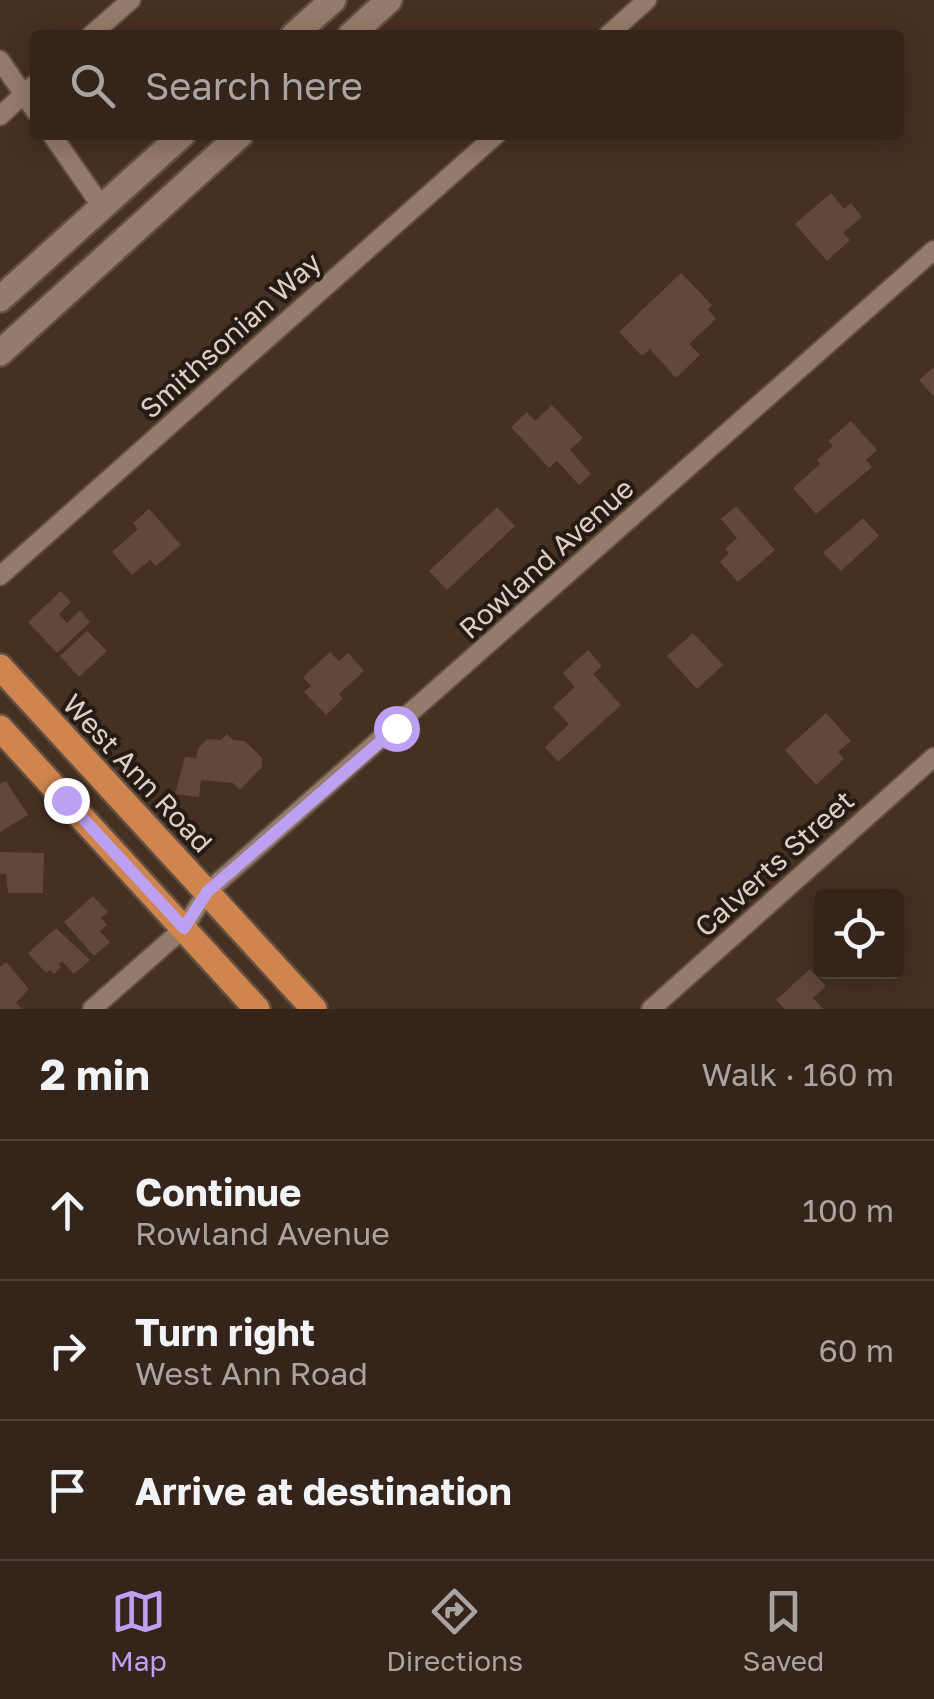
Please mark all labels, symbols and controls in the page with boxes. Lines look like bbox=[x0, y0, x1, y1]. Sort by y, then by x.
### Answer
search box bbox=[30, 30, 904, 140]
icon: search bbox=[65, 58, 120, 113]
text: Search here bbox=[145, 63, 363, 108]
street label: Smithsonian Way bbox=[133, 245, 327, 425]
street label: Rowland Avenue bbox=[452, 471, 640, 645]
street label: West Ann Road bbox=[56, 687, 220, 859]
route start bbox=[374, 706, 420, 752]
route end bbox=[44, 778, 90, 824]
street label: Calverts Street bbox=[688, 783, 860, 943]
map controls bbox=[814, 889, 904, 979]
button: locate bbox=[814, 889, 904, 979]
text: 2 min bbox=[40, 1049, 150, 1099]
text: Walk · 160 m bbox=[702, 1055, 894, 1093]
text: Continue bbox=[135, 1169, 301, 1214]
icon: ahead bbox=[40, 1183, 95, 1238]
text: 100 m bbox=[802, 1191, 894, 1229]
text: Rowland Avenue bbox=[135, 1214, 390, 1252]
text: Turn right bbox=[135, 1309, 315, 1354]
icon: right bbox=[40, 1323, 95, 1378]
text: 60 m bbox=[818, 1331, 894, 1369]
text: West Ann Road bbox=[135, 1354, 368, 1392]
icon: arrive bbox=[40, 1463, 95, 1518]
text: Arrive at destination bbox=[135, 1468, 512, 1513]
tab: Map bbox=[110, 1584, 167, 1677]
tab: Directions bbox=[386, 1584, 523, 1677]
tab: Saved bbox=[742, 1584, 824, 1677]

